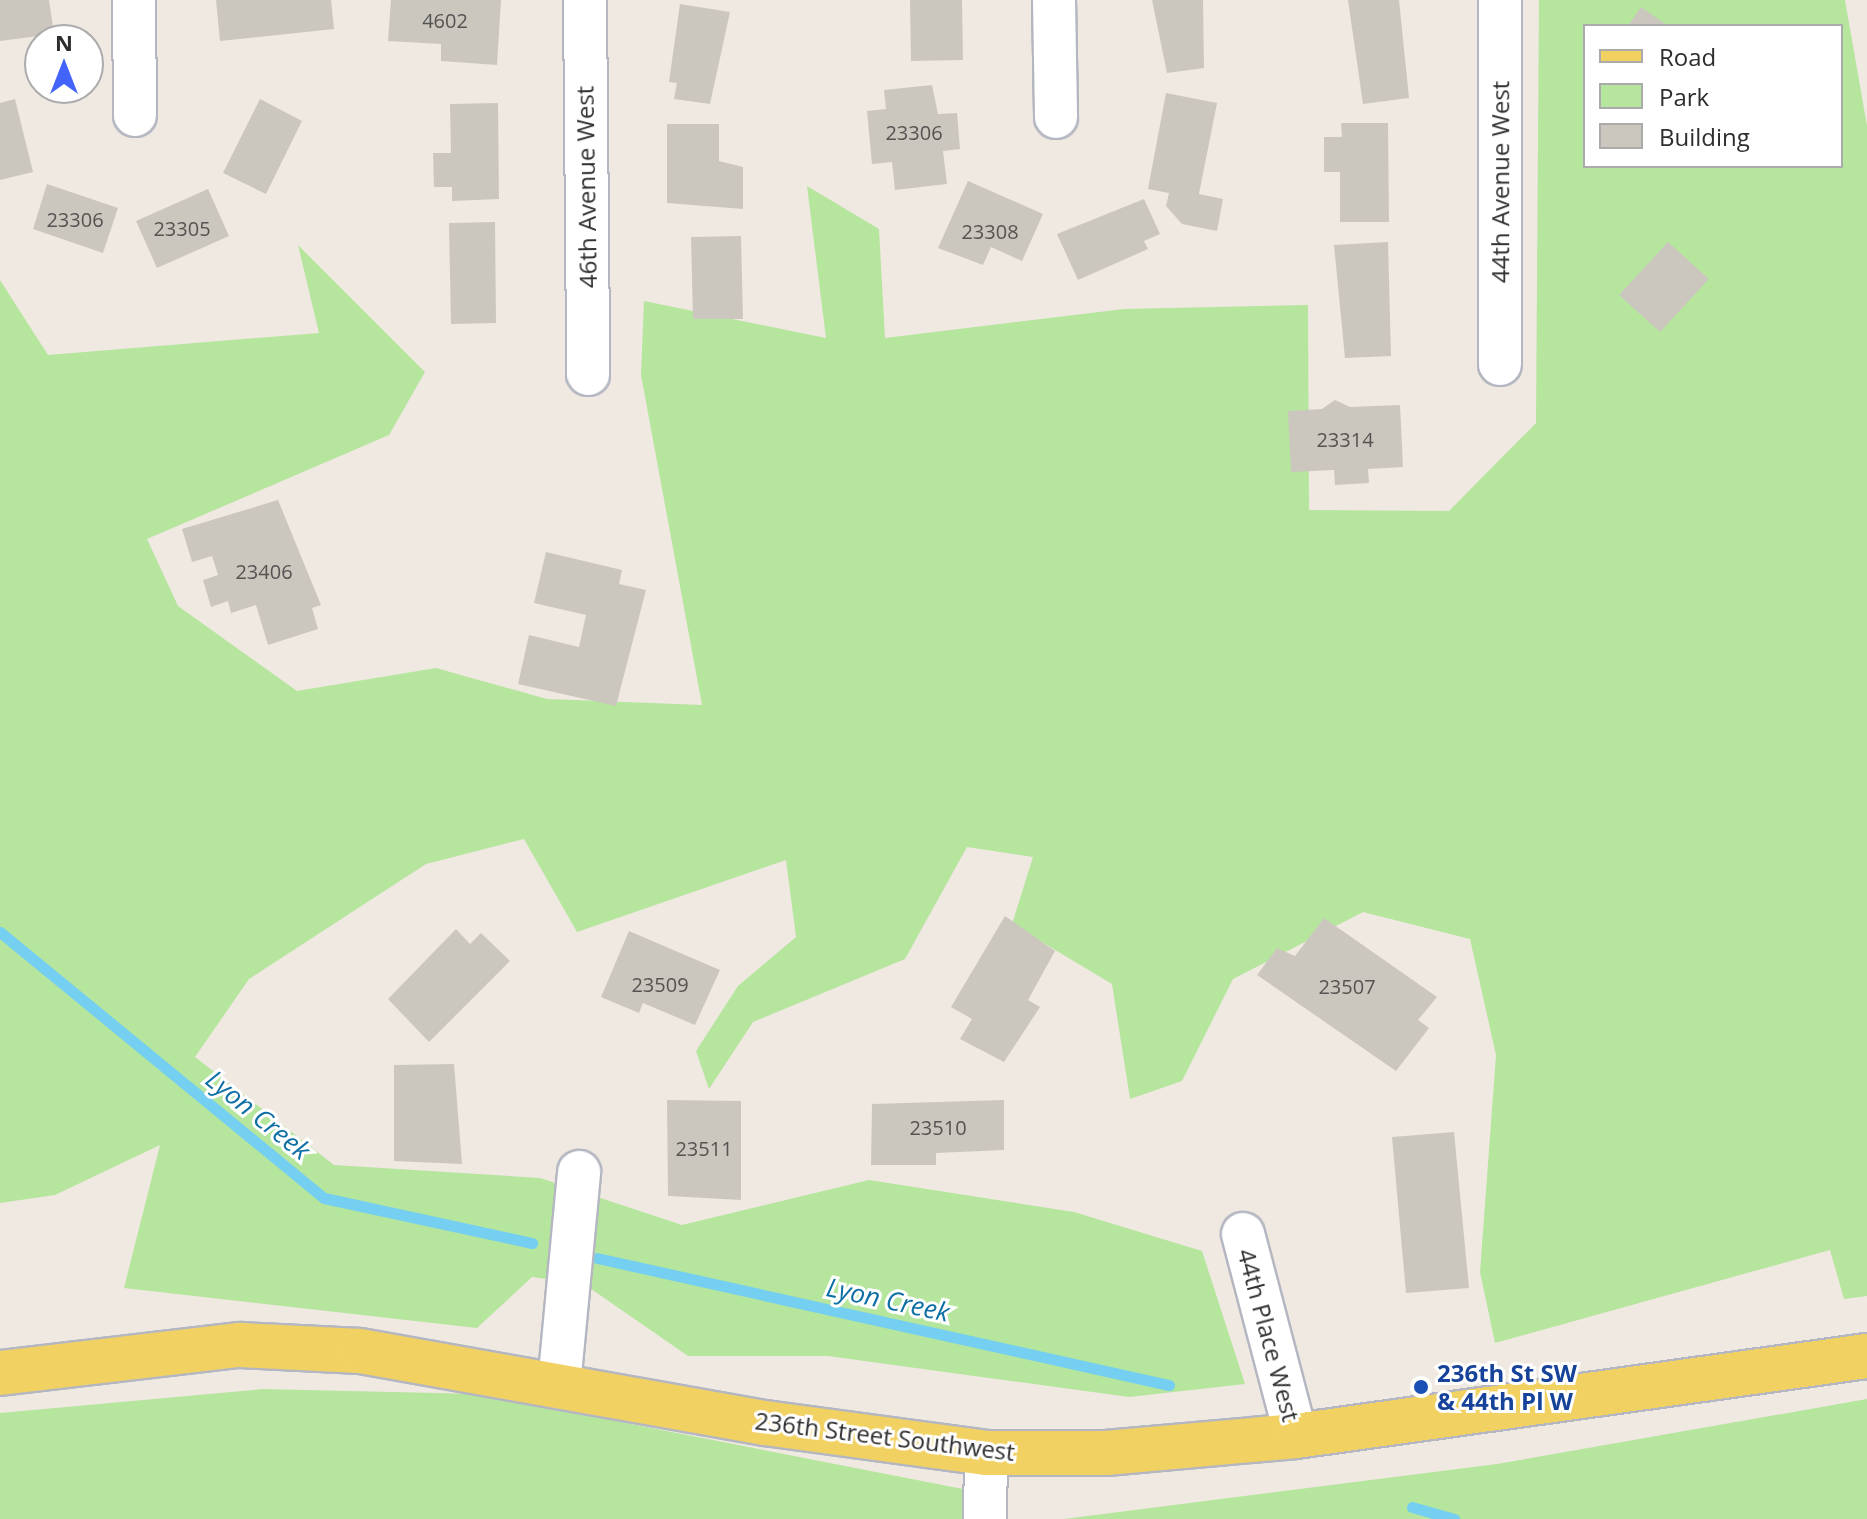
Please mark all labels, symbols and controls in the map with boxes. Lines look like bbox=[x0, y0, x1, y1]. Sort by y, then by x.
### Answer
house number: 4602 bbox=[422, 8, 468, 32]
north arrow bbox=[24, 24, 104, 104]
legend bbox=[1583, 24, 1843, 168]
text: N bbox=[55, 27, 73, 57]
text: Road bbox=[1659, 40, 1716, 73]
text: Park bbox=[1659, 80, 1709, 113]
street label: 44th Avenue West bbox=[1486, 81, 1514, 283]
street label: 46th Avenue West bbox=[570, 86, 602, 288]
house number: 23306 bbox=[885, 120, 943, 144]
text: Building bbox=[1659, 120, 1750, 153]
house number: 23306 bbox=[46, 207, 104, 231]
house number: 23305 bbox=[153, 216, 211, 240]
house number: 23308 bbox=[961, 219, 1019, 243]
house number: 23314 bbox=[1316, 427, 1374, 451]
house number: 23406 bbox=[235, 559, 293, 583]
house number: 23509 bbox=[631, 972, 689, 996]
house number: 23507 bbox=[1318, 974, 1376, 998]
water label: Lyon Creek bbox=[200, 1064, 316, 1166]
house number: 23510 bbox=[909, 1115, 967, 1139]
house number: 23511 bbox=[675, 1136, 733, 1160]
street label: 44th Place West bbox=[1232, 1245, 1306, 1425]
water label: Lyon Creek bbox=[824, 1272, 952, 1328]
place label: 236th St SW & 44th Pl W bbox=[1437, 1359, 1577, 1415]
marker: 236th St SW & 44th Pl W bbox=[1412, 1378, 1430, 1396]
street label: 236th Street Southwest bbox=[753, 1406, 1017, 1466]

